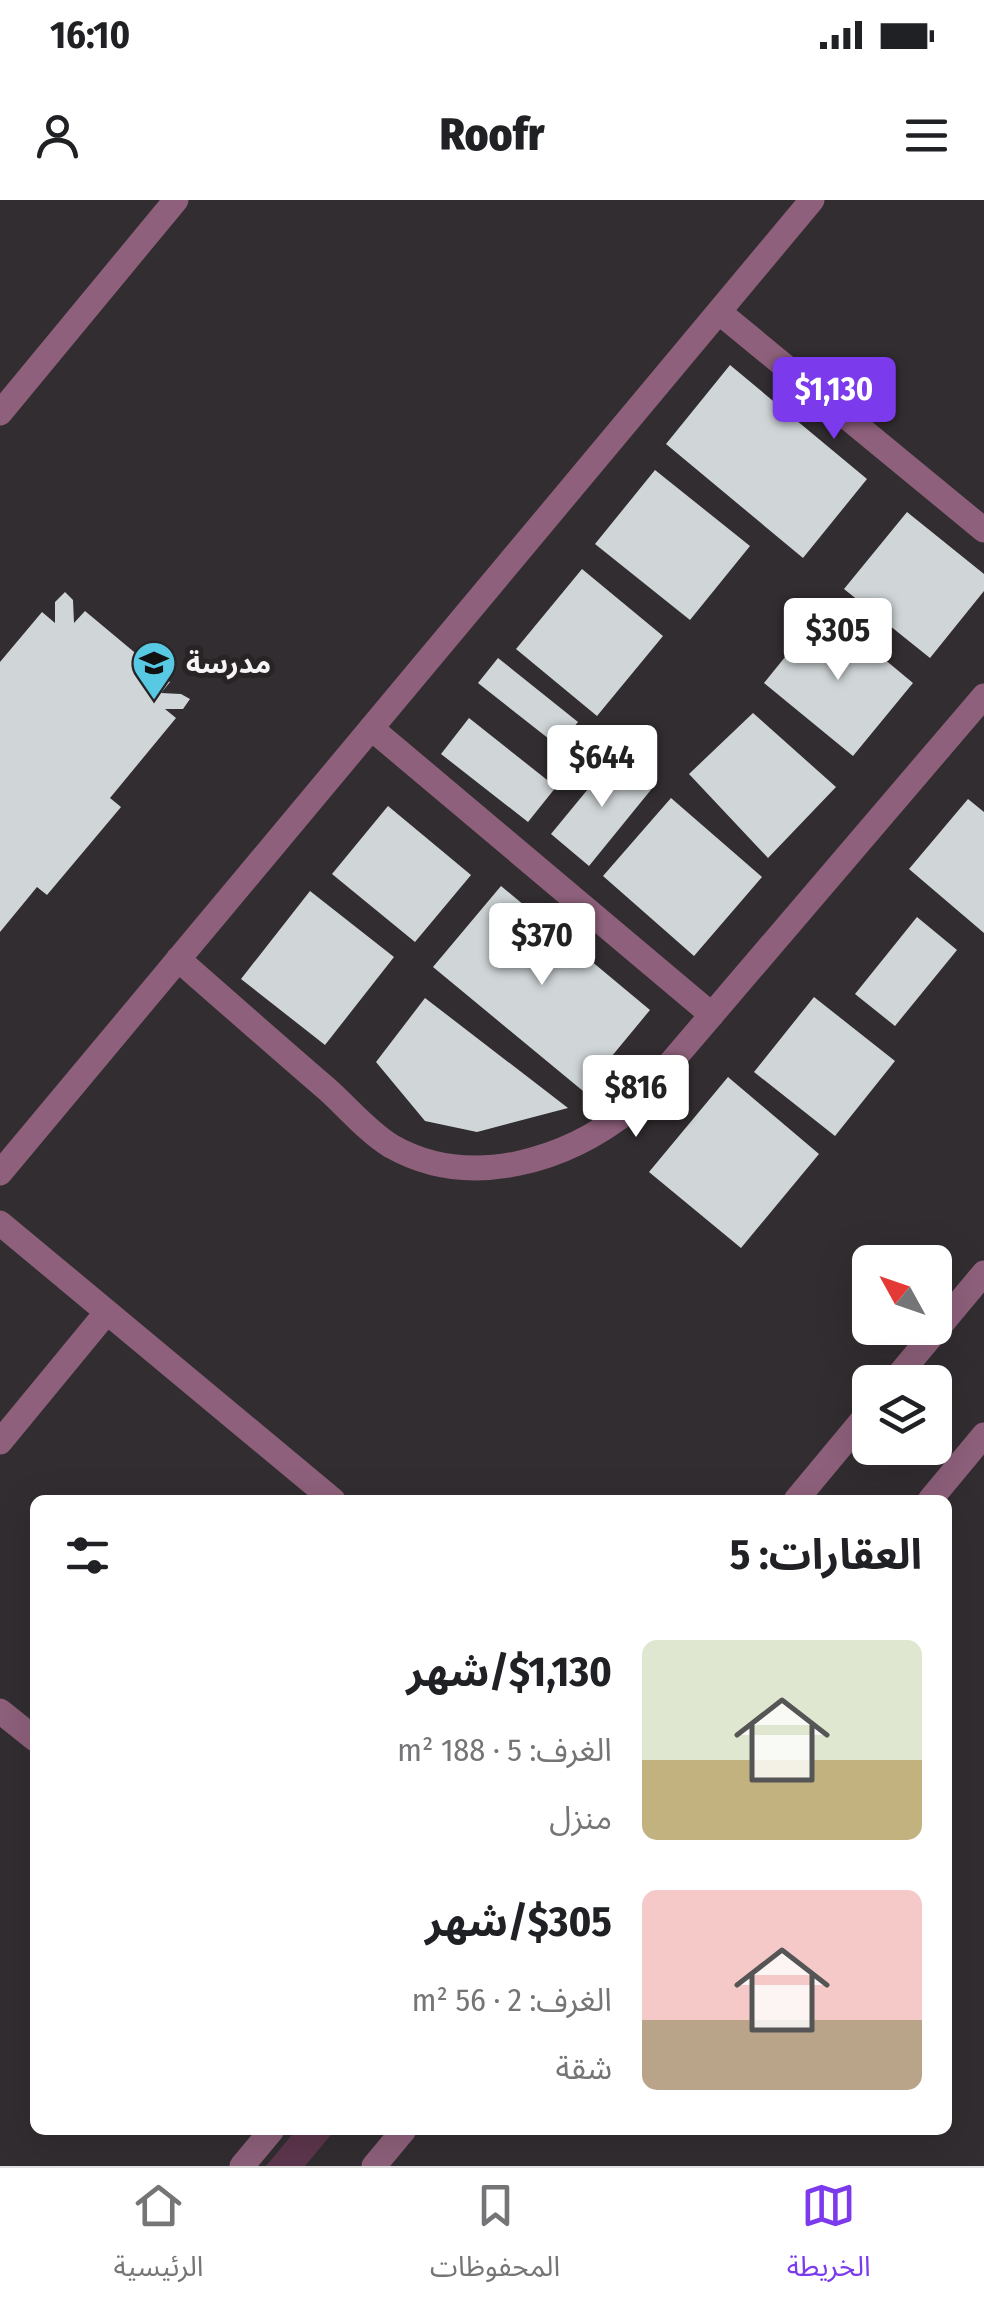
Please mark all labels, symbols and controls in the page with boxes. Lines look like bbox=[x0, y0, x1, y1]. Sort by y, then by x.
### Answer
text: 16:10 bbox=[50, 12, 130, 58]
icon: person bbox=[30, 108, 85, 163]
text: Roofr bbox=[440, 108, 544, 162]
icon: menu bbox=[899, 108, 954, 163]
pin: $1,130 bbox=[753, 357, 915, 442]
text: $1,130 bbox=[795, 370, 873, 408]
pin: $305 bbox=[779, 598, 897, 683]
text: $305 bbox=[806, 611, 870, 649]
school or university icon: مدرسة bbox=[131, 640, 177, 701]
place label: مدرسة bbox=[186, 647, 271, 680]
pin: $644 bbox=[543, 725, 661, 810]
text: $644 bbox=[569, 738, 635, 776]
pin: $370 bbox=[483, 903, 601, 988]
text: $370 bbox=[511, 916, 573, 954]
pin: $816 bbox=[577, 1055, 695, 1140]
text: $816 bbox=[605, 1068, 667, 1106]
north arrow bbox=[852, 1245, 952, 1345]
map controls bbox=[852, 1245, 952, 1465]
button: layers bbox=[852, 1365, 952, 1465]
icon: filters bbox=[60, 1528, 115, 1583]
text: العقارات: 5 bbox=[730, 1530, 922, 1580]
text: $1,130/شهر bbox=[407, 1647, 612, 1697]
icon: home bbox=[722, 1680, 842, 1800]
text: الغرف: 5 · 188 m² bbox=[397, 1731, 612, 1769]
text: منزل bbox=[549, 1799, 612, 1837]
text: $305/شهر bbox=[425, 1897, 612, 1947]
icon: home bbox=[722, 1930, 842, 2050]
text: الغرف: 2 · 56 m² bbox=[412, 1981, 612, 2019]
text: شقة bbox=[556, 2049, 612, 2087]
tab: الرئيسية bbox=[113, 2178, 203, 2297]
tab: المحفوظات bbox=[430, 2178, 560, 2297]
tab: الخريطة bbox=[787, 2178, 871, 2297]

